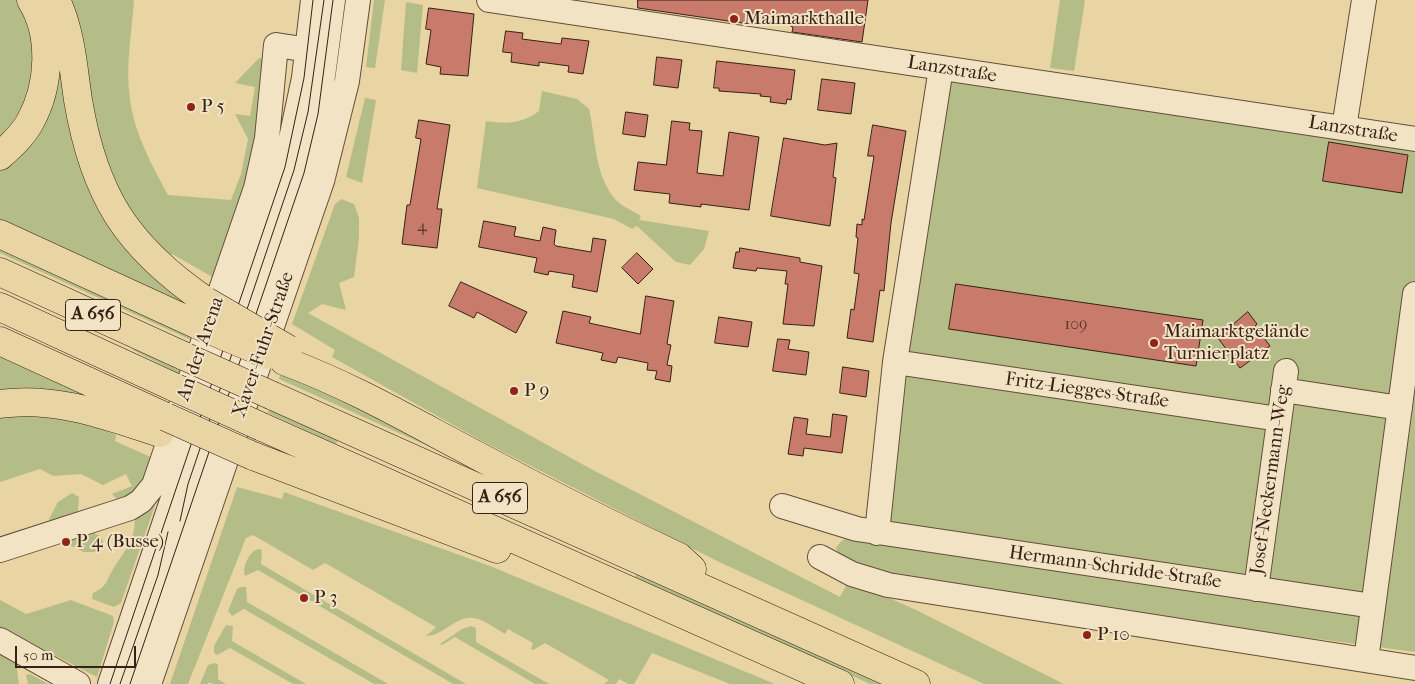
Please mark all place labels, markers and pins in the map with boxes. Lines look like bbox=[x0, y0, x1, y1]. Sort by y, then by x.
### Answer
place label: Maimarkthalle bbox=[744, 8, 864, 30]
marker: Maimarkthalle bbox=[728, 13, 740, 25]
place label: P 5 bbox=[201, 96, 225, 118]
marker: P 5 bbox=[185, 101, 197, 113]
place label: Maimarktgelände Turnierplatz bbox=[1164, 321, 1309, 365]
marker: Maimarktgelände Turnierplatz bbox=[1148, 337, 1160, 349]
place label: P 9 bbox=[524, 380, 549, 402]
marker: P 9 bbox=[508, 385, 520, 397]
place label: P 4 (Busse) bbox=[76, 531, 164, 553]
marker: P 4 (Busse) bbox=[60, 536, 72, 548]
place label: P 3 bbox=[314, 587, 337, 609]
marker: P 3 bbox=[298, 592, 310, 604]
place label: P 10 bbox=[1097, 624, 1130, 646]
marker: P 10 bbox=[1081, 629, 1093, 641]

